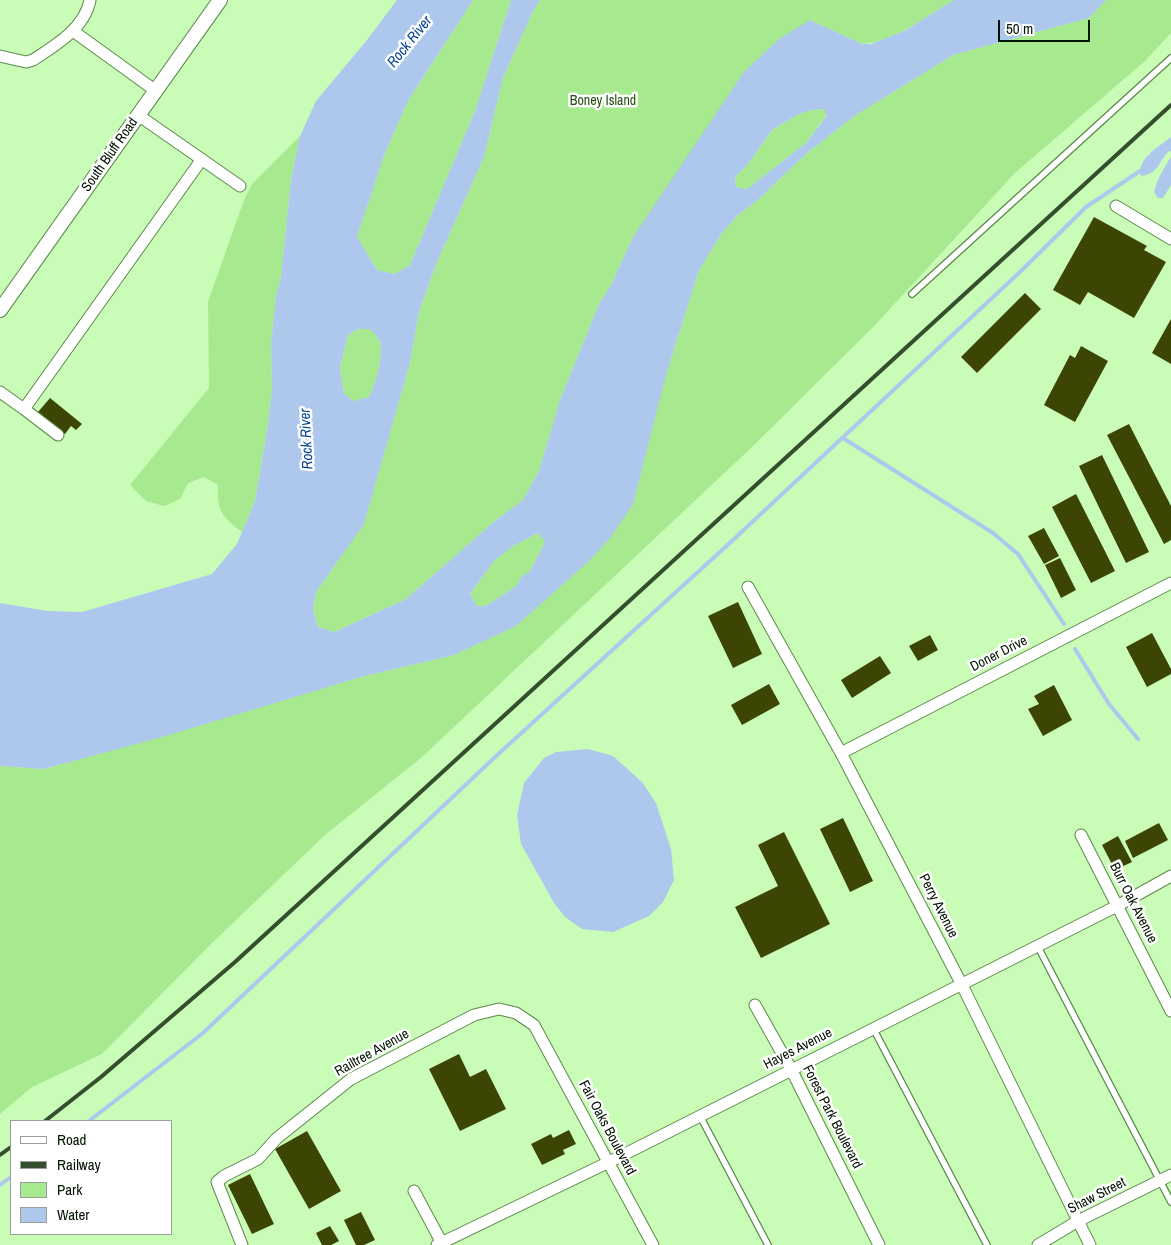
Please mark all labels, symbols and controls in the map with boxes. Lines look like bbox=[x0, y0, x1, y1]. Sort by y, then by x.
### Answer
scale bar bbox=[1001, 10, 1094, 42]
water label: Rock River bbox=[384, 13, 436, 71]
text: 50 m bbox=[1006, 18, 1033, 39]
park label: Boney Island bbox=[570, 93, 636, 109]
street label: South Bluff Road bbox=[78, 115, 142, 195]
water label: Rock River bbox=[296, 408, 318, 470]
street label: Doner Drive bbox=[968, 632, 1030, 676]
street label: Burr Oak Avenue bbox=[1106, 860, 1160, 946]
street label: Perry Avenue bbox=[915, 871, 961, 941]
street label: Hayes Avenue bbox=[761, 1025, 835, 1073]
street label: Railtree Avenue bbox=[332, 1026, 412, 1080]
street label: Forest Park Boulevard bbox=[799, 1063, 865, 1171]
street label: Fair Oaks Boulevard bbox=[575, 1078, 639, 1178]
legend bbox=[10, 1120, 172, 1235]
text: Road bbox=[57, 1129, 86, 1150]
text: Railway bbox=[57, 1154, 101, 1175]
street label: Shaw Street bbox=[1065, 1174, 1129, 1218]
text: Park bbox=[57, 1179, 82, 1200]
text: Water bbox=[57, 1204, 89, 1225]

